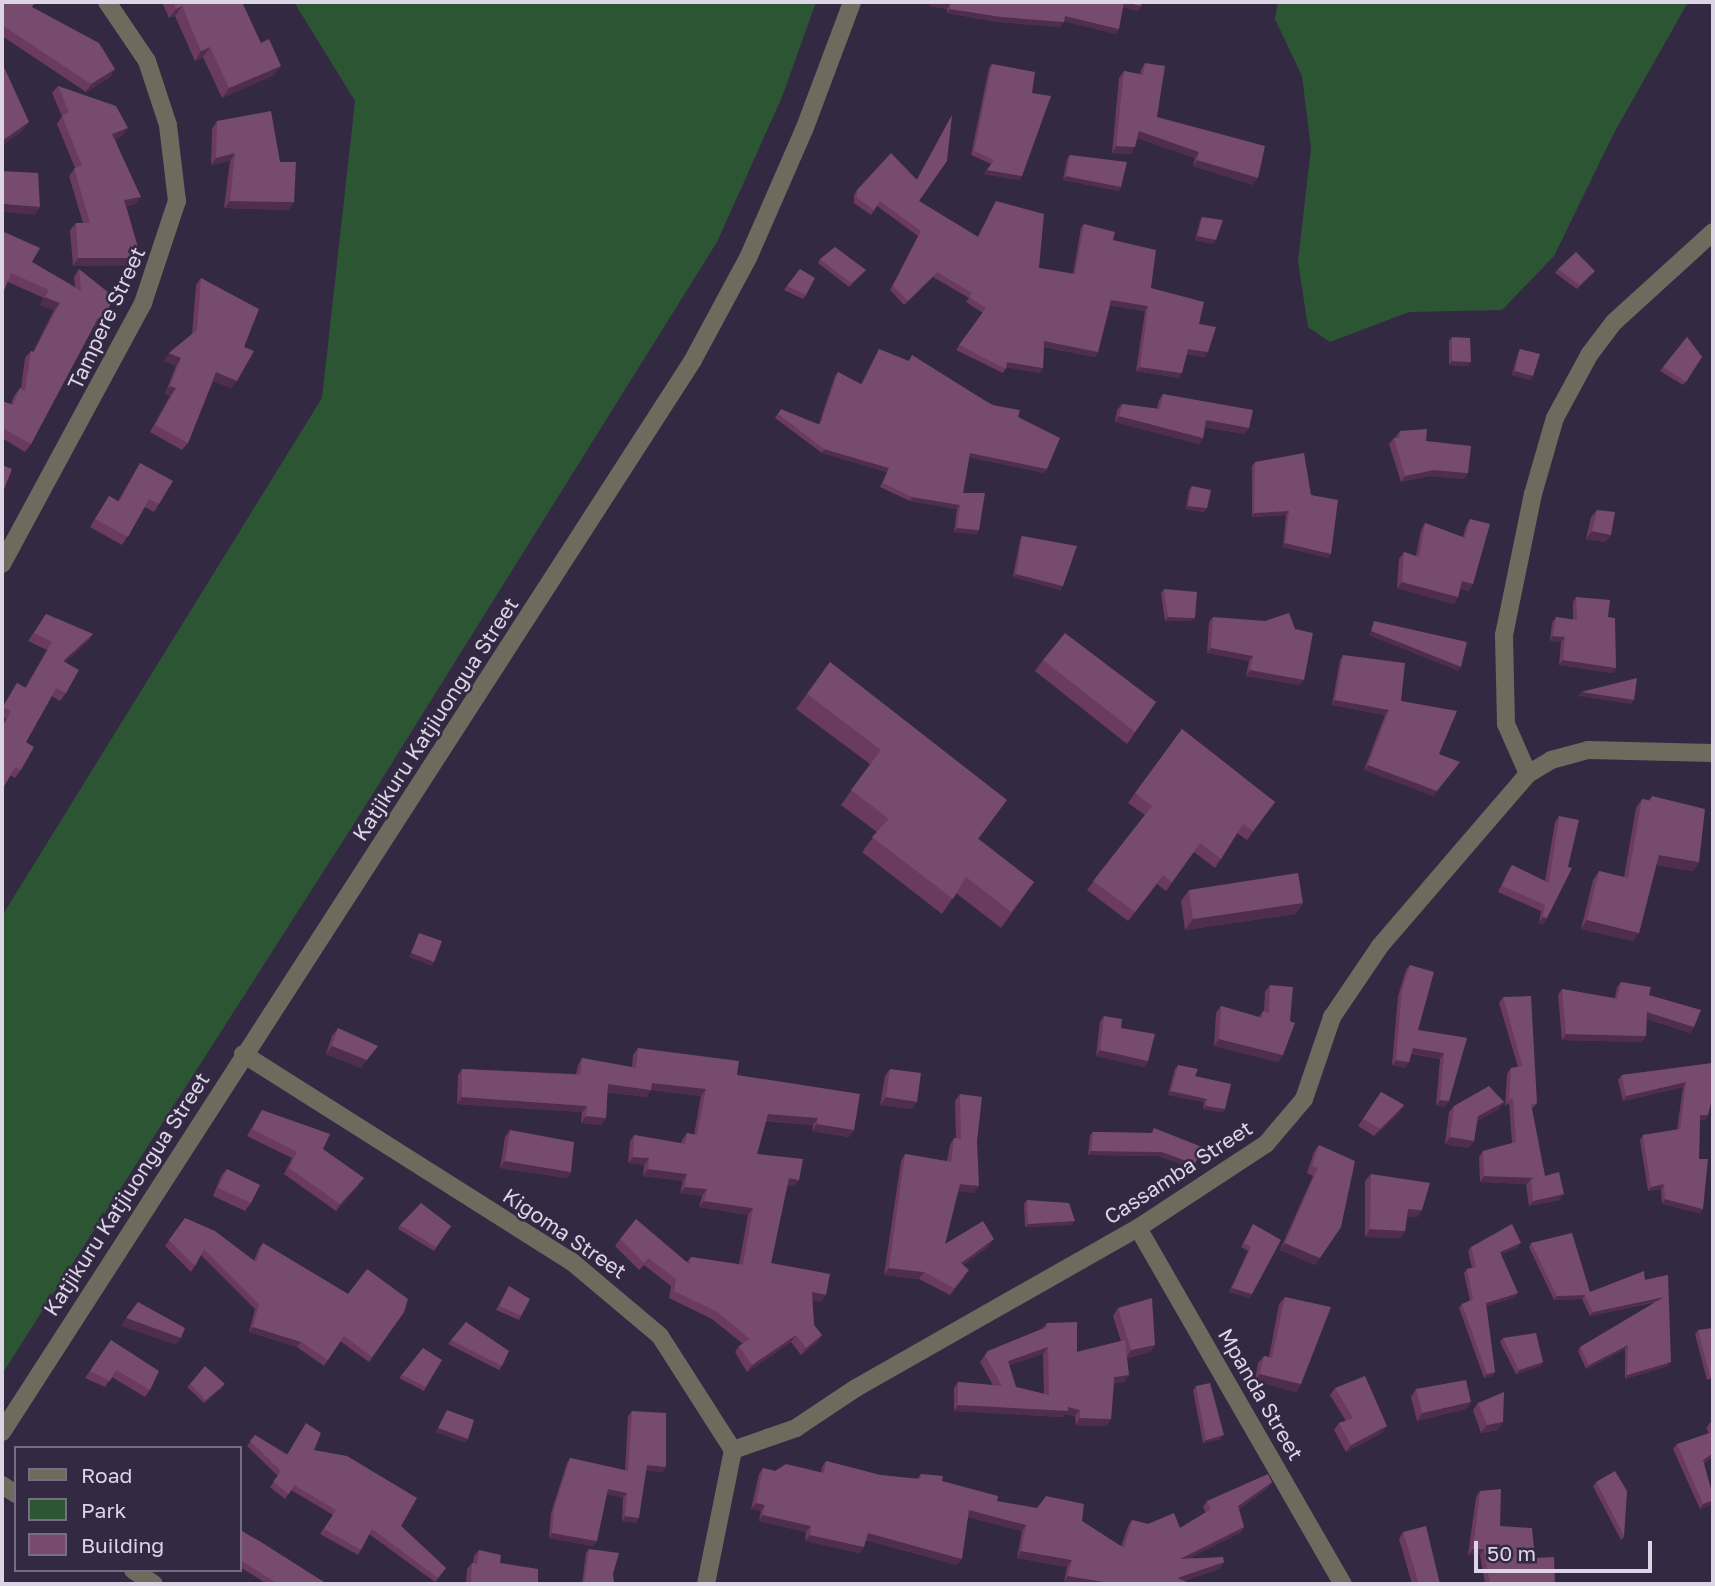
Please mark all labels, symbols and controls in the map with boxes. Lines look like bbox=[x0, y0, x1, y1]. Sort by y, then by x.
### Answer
street label: Tampere Street bbox=[62, 243, 150, 393]
street label: Katjikuru Katjiuongua Street bbox=[347, 593, 523, 845]
street label: Katjikuru Katjiuongua Street bbox=[38, 1068, 214, 1320]
street label: Cassamba Street bbox=[1099, 1115, 1257, 1229]
street label: Kigoma Street bbox=[498, 1182, 632, 1284]
street label: Mpanda Street bbox=[1213, 1324, 1309, 1464]
legend bbox=[14, 1446, 242, 1572]
text: Road bbox=[81, 1462, 132, 1488]
text: Park bbox=[81, 1497, 126, 1523]
scale bar bbox=[1477, 1526, 1656, 1570]
text: Building bbox=[81, 1532, 164, 1558]
text: 50 m bbox=[1487, 1540, 1536, 1566]

